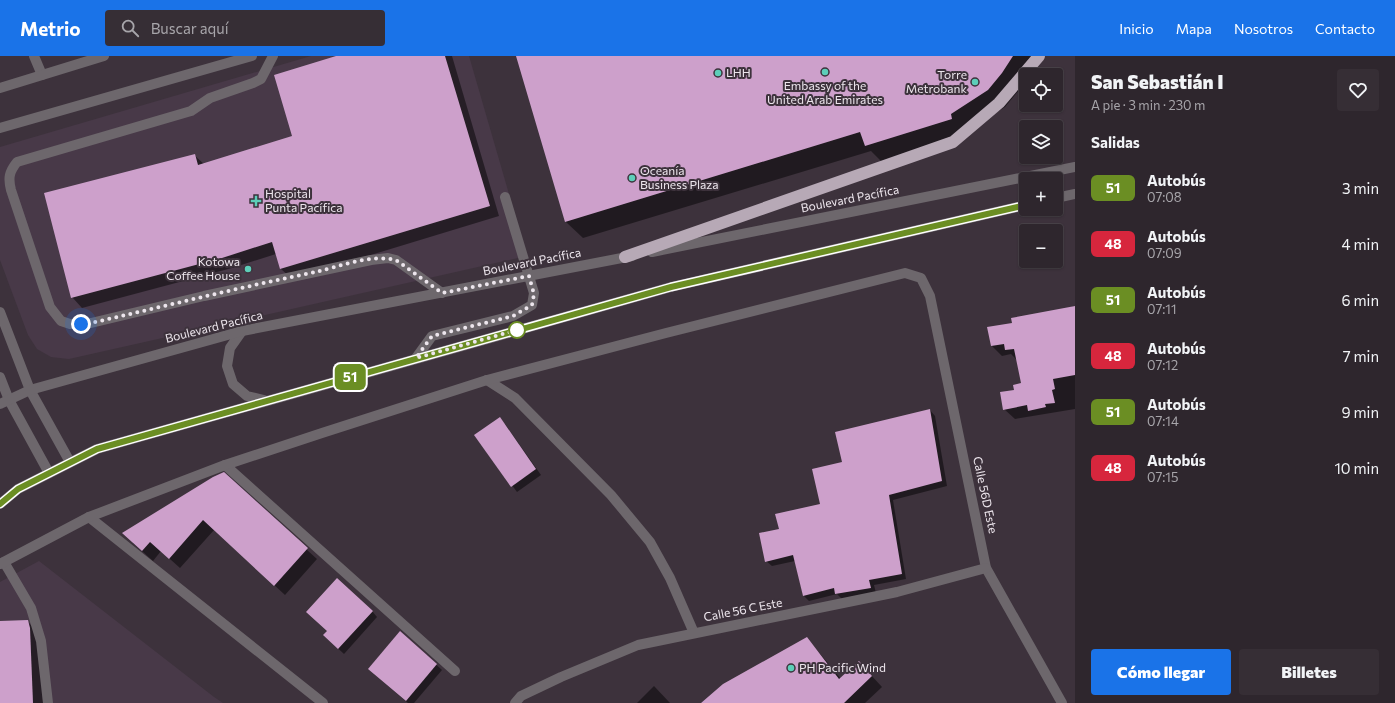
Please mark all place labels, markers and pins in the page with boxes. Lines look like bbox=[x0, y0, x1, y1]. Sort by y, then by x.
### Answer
place label: LHH bbox=[726, 65, 751, 79]
marker: Embassy of the United Arab Emirates bbox=[820, 67, 830, 77]
place label: Torre Metrobank bbox=[906, 67, 967, 95]
marker: LHH bbox=[713, 68, 723, 78]
marker: Torre Metrobank bbox=[970, 77, 980, 87]
place label: Embassy of the United Arab Emirates bbox=[767, 78, 883, 106]
place label: Oceanía Business Plaza bbox=[640, 163, 719, 191]
marker: Oceanía Business Plaza bbox=[627, 173, 637, 183]
place label: Hospital Punta Pacífica bbox=[265, 186, 342, 214]
marker: Hospital Punta Pacífica bbox=[250, 195, 262, 207]
place label: Kotowa Coffee House bbox=[166, 254, 240, 282]
marker: Kotowa Coffee House bbox=[243, 264, 253, 274]
unlabelled marker bbox=[508, 321, 526, 339]
place label: PH Pacific Wind bbox=[799, 660, 886, 674]
marker: PH Pacific Wind bbox=[786, 663, 796, 673]

